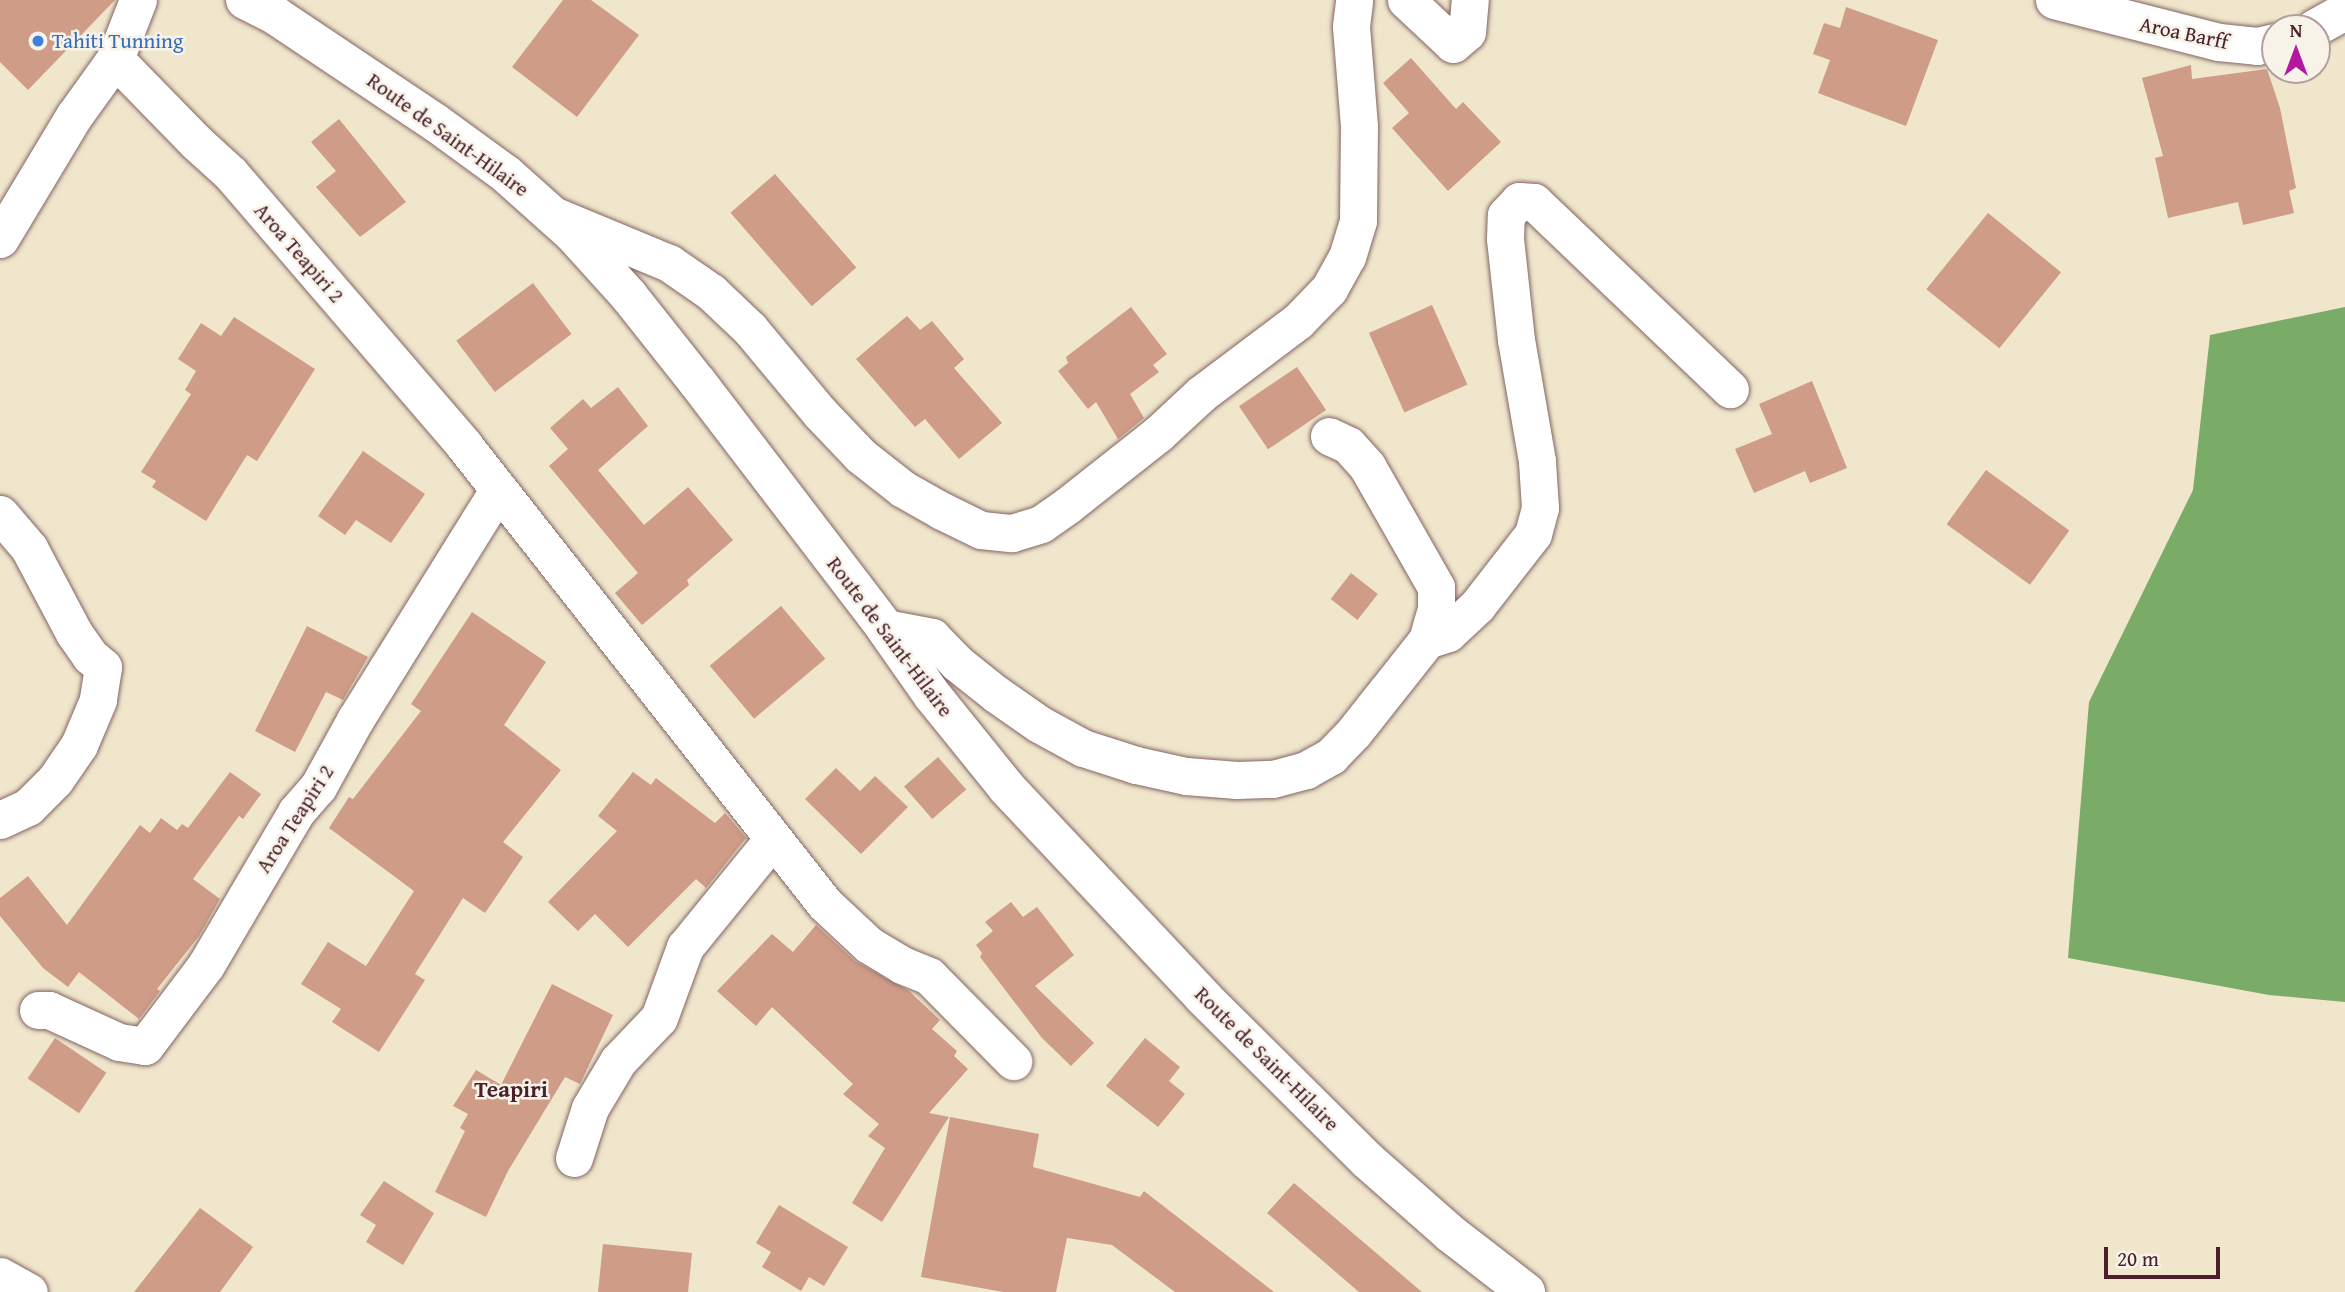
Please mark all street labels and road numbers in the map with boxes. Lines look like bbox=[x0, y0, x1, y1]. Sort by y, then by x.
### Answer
street label: Aroa Barff bbox=[2137, 11, 2231, 55]
street label: Route de Saint-Hilaire bbox=[362, 68, 534, 202]
street label: Aroa Teapiri 2 bbox=[249, 198, 349, 308]
street label: Route de Saint-Hilaire bbox=[822, 552, 958, 722]
street label: Aroa Teapiri 2 bbox=[251, 760, 339, 878]
street label: Route de Saint-Hilaire bbox=[1190, 982, 1344, 1136]

